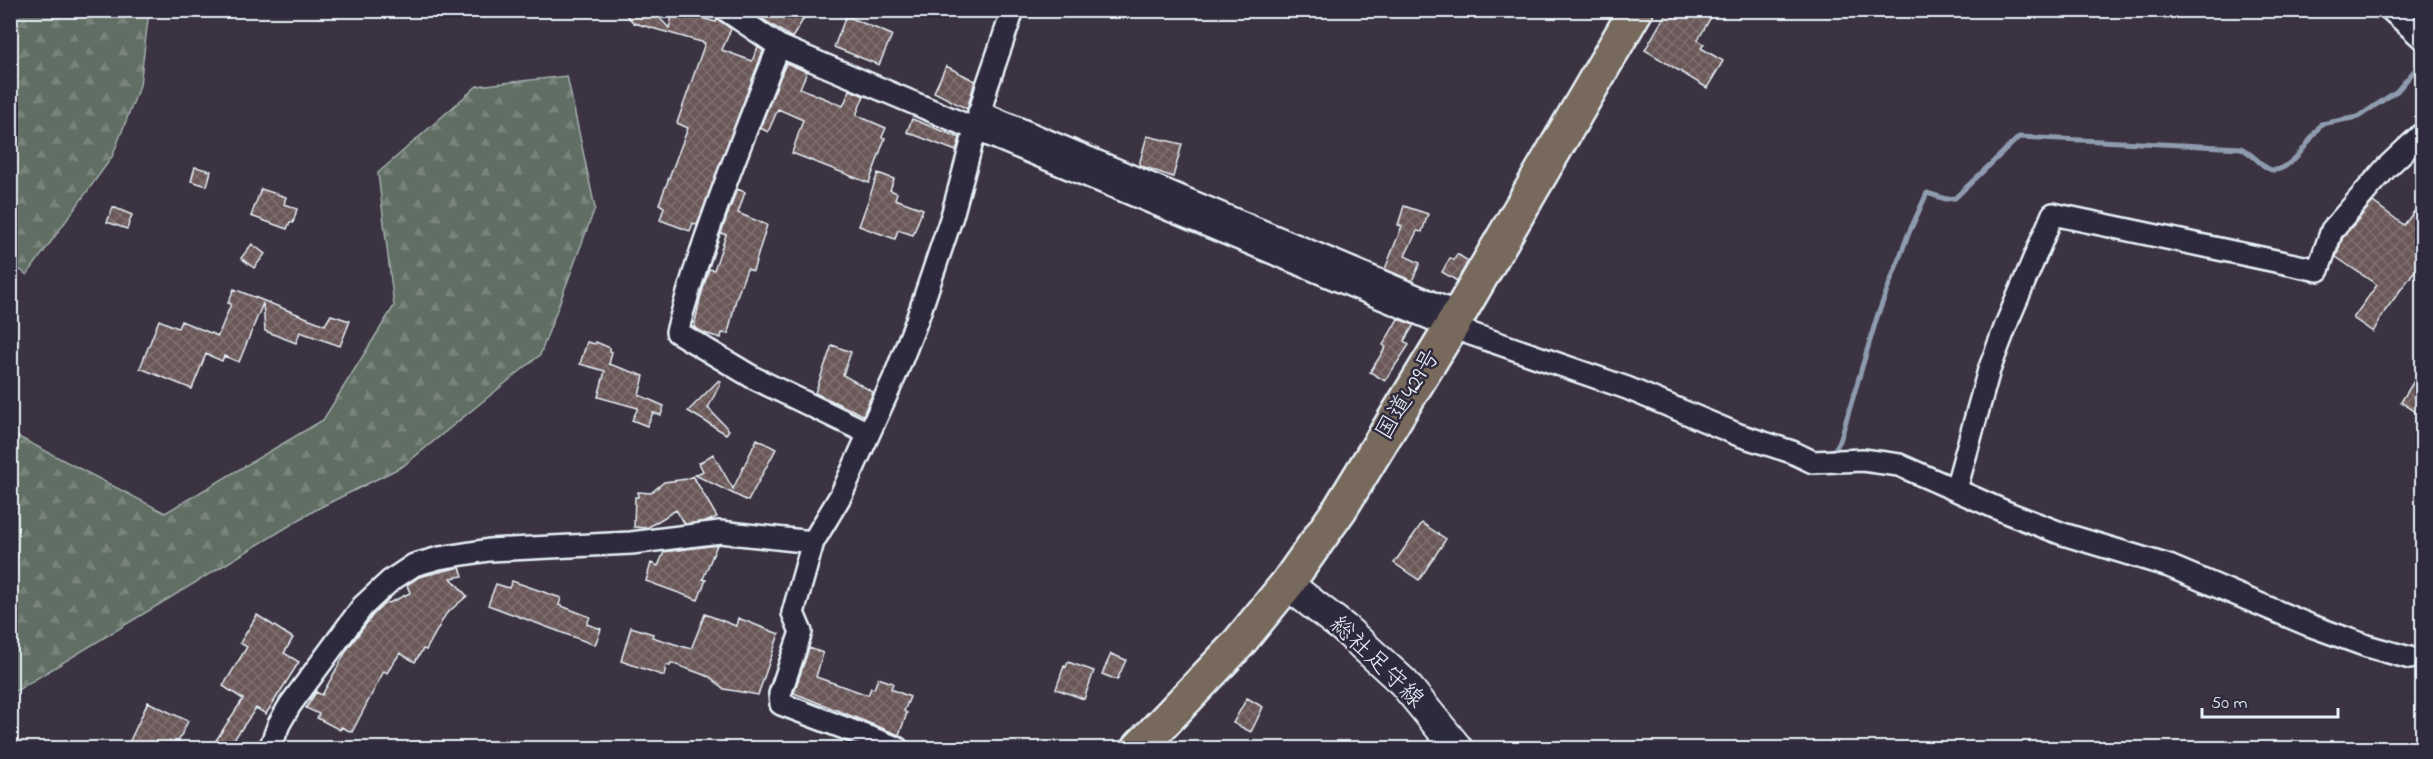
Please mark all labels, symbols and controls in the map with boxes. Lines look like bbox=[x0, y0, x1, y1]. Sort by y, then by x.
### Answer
street label: 国道429号 bbox=[1368, 343, 1450, 447]
street label: 総社足守線 bbox=[1321, 609, 1431, 717]
scale bar bbox=[2202, 681, 2338, 719]
text: 50 m bbox=[2211, 691, 2248, 717]

